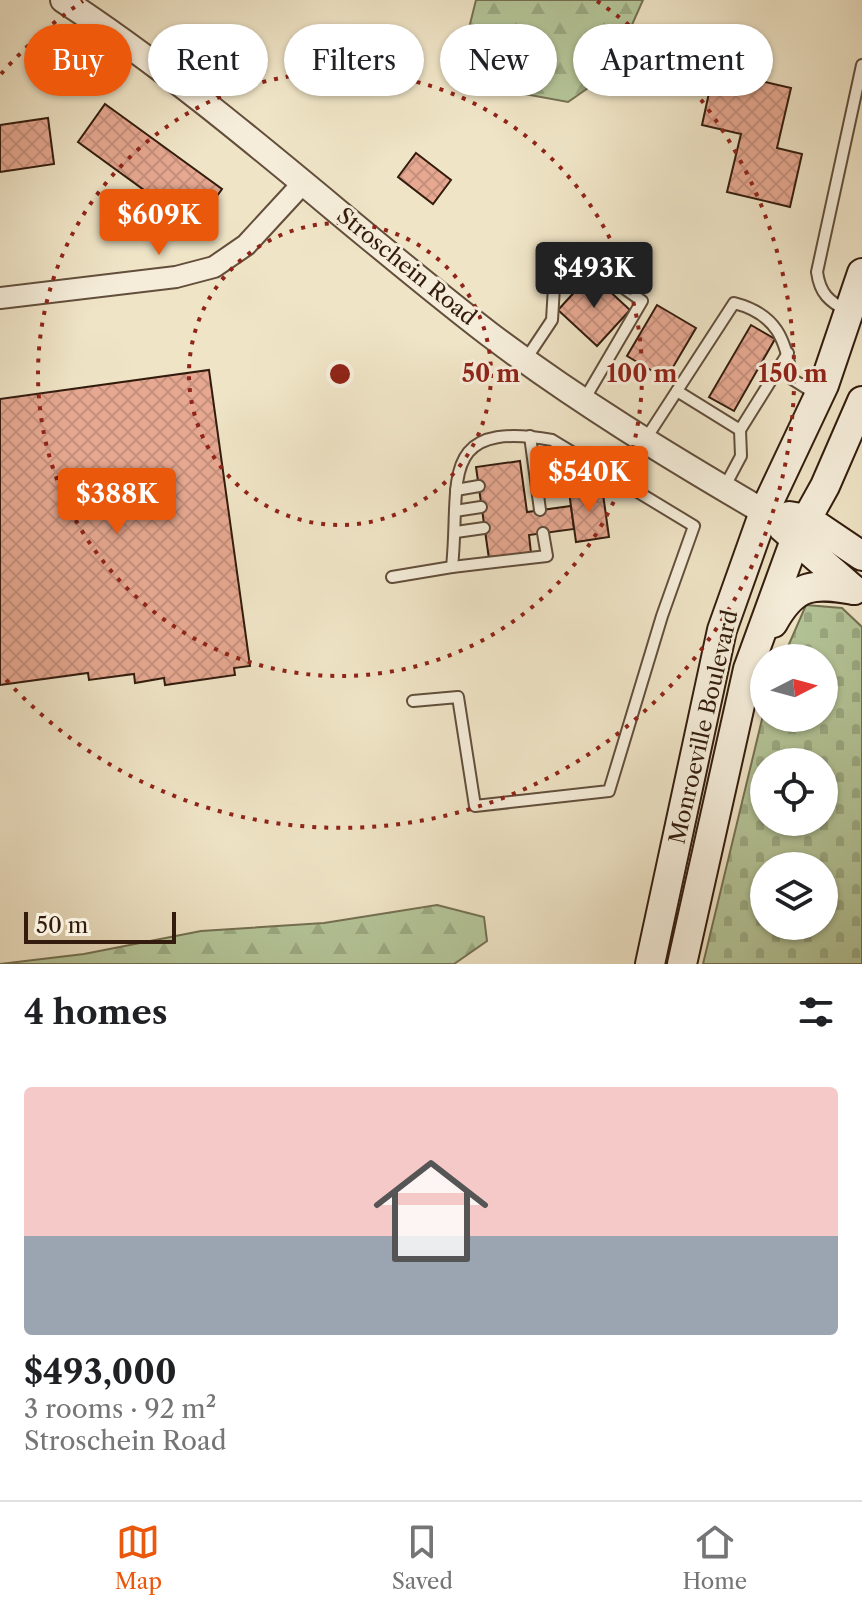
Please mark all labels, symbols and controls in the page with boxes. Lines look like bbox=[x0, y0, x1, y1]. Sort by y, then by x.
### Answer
chip: Buy bbox=[24, 24, 132, 96]
chip: Rent bbox=[148, 24, 268, 96]
chip: Filters bbox=[284, 24, 424, 96]
chip: New bbox=[440, 24, 557, 96]
chip: Apartment bbox=[573, 24, 773, 96]
pin: $609K bbox=[103, 189, 215, 257]
text: $609K bbox=[118, 199, 200, 231]
street label: Stroschein Road bbox=[332, 202, 482, 331]
pin: $493K bbox=[538, 242, 650, 310]
text: $493K bbox=[554, 252, 634, 284]
text: 50 m bbox=[462, 359, 520, 388]
text: 100 m bbox=[606, 359, 678, 388]
text: 150 m bbox=[758, 359, 828, 388]
centre of rings bbox=[326, 360, 354, 388]
pin: $540K bbox=[533, 446, 645, 514]
text: $540K bbox=[548, 456, 630, 488]
pin: $388K bbox=[61, 468, 173, 536]
text: $388K bbox=[76, 478, 158, 510]
street label: Monroeville Boulevard bbox=[663, 608, 744, 847]
north arrow bbox=[750, 644, 838, 732]
map controls bbox=[750, 644, 838, 940]
button: locate bbox=[750, 748, 838, 836]
button: layers bbox=[750, 852, 838, 940]
scale bar bbox=[24, 908, 176, 944]
text: 50 m bbox=[36, 912, 88, 939]
icon: filters bbox=[794, 990, 838, 1034]
text: 4 homes bbox=[24, 991, 168, 1033]
icon: home bbox=[359, 1139, 503, 1283]
text: $493,000 bbox=[24, 1351, 177, 1393]
text: 3 rooms · 92 m² bbox=[24, 1393, 216, 1425]
text: Stroschein Road bbox=[24, 1425, 227, 1457]
tab: Map bbox=[115, 1520, 162, 1595]
tab: Saved bbox=[392, 1520, 453, 1595]
tab: Home bbox=[683, 1520, 747, 1595]

